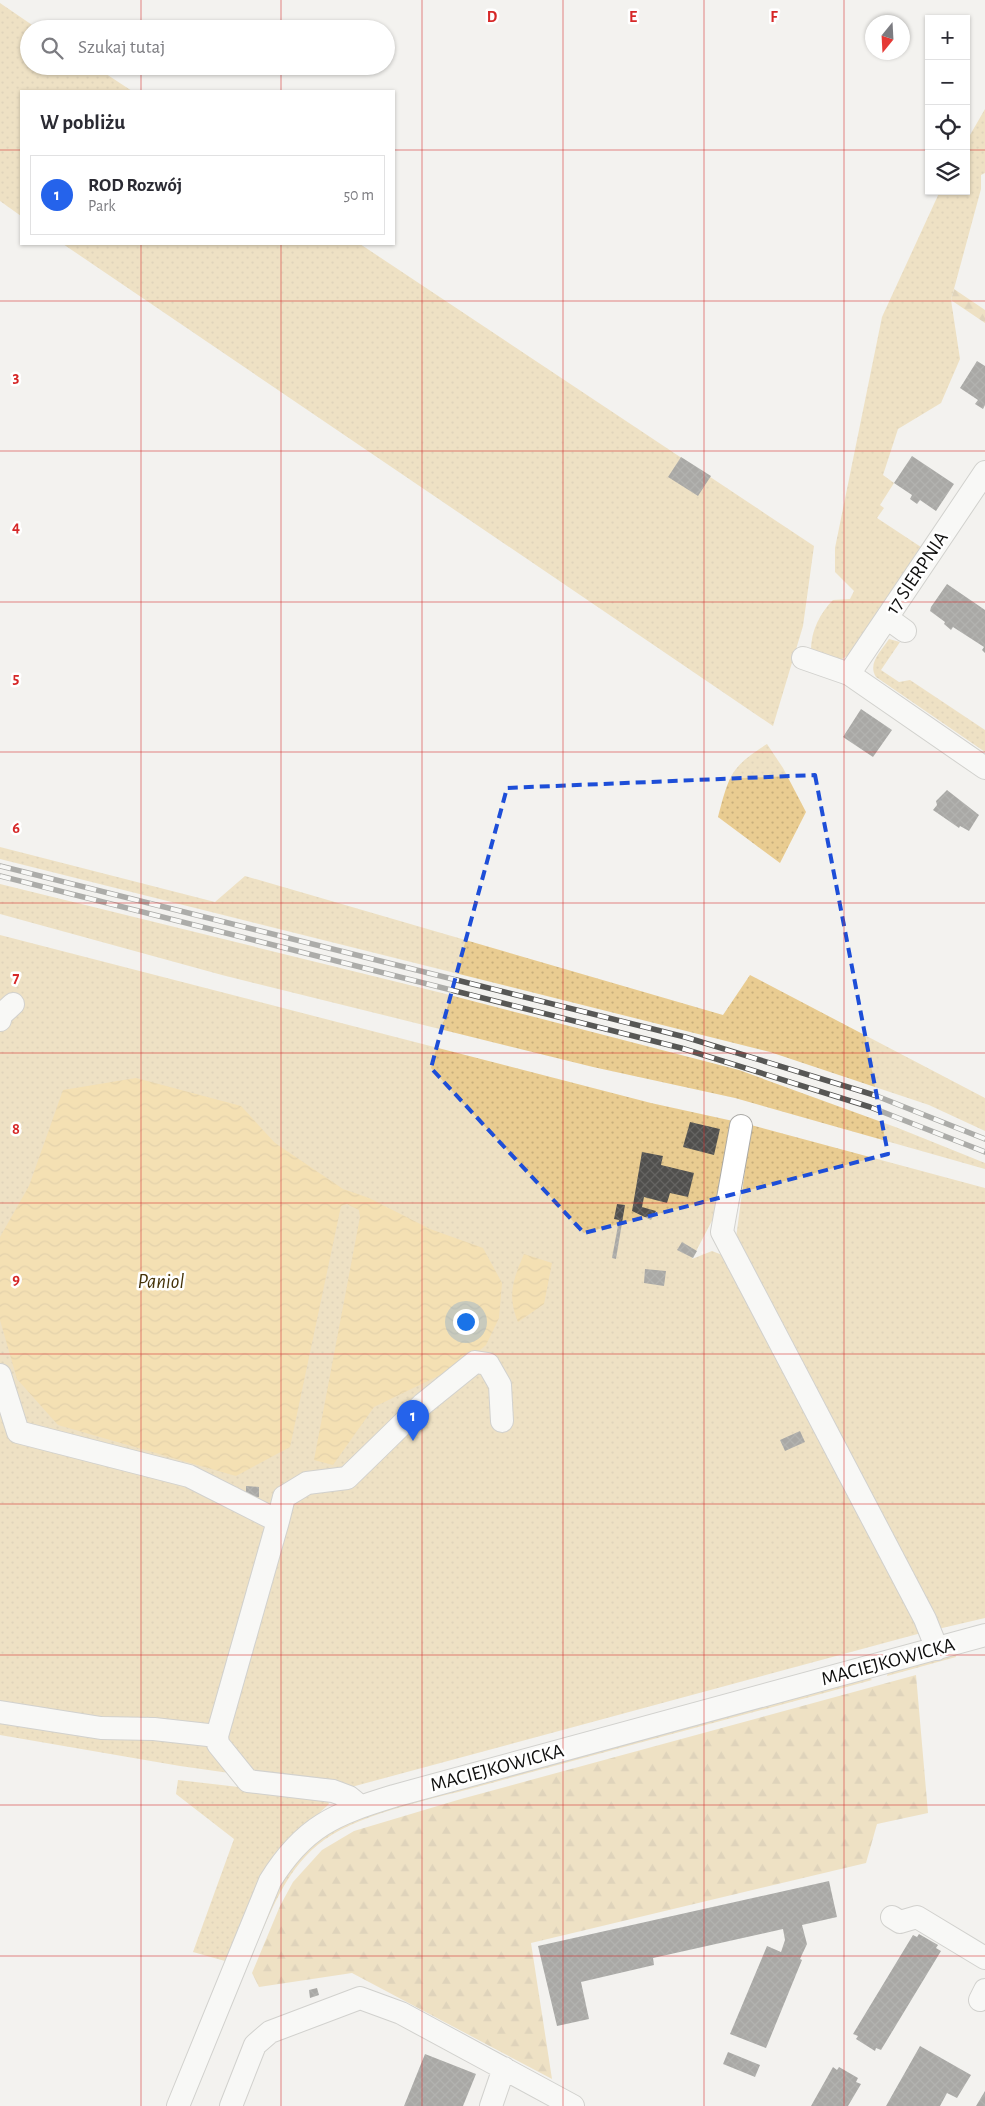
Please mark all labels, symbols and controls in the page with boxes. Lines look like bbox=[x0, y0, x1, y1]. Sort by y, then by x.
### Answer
text: D bbox=[487, 9, 498, 25]
text: E bbox=[629, 9, 637, 25]
text: F bbox=[770, 9, 778, 25]
north arrow bbox=[865, 15, 910, 60]
map controls bbox=[925, 15, 970, 195]
button: + bbox=[925, 15, 970, 60]
search box bbox=[20, 20, 395, 75]
icon: search bbox=[38, 34, 66, 62]
text: Szukaj tutaj bbox=[78, 38, 165, 57]
button: − bbox=[925, 60, 970, 105]
button: locate bbox=[925, 105, 970, 150]
text: W pobliżu bbox=[40, 112, 125, 133]
button: layers bbox=[925, 150, 970, 195]
text: ROD Rozwój bbox=[88, 176, 182, 195]
text: 1 bbox=[54, 187, 60, 203]
text: 50 m bbox=[343, 187, 374, 203]
text: Park bbox=[88, 198, 116, 214]
text: 3 bbox=[13, 369, 20, 385]
text: 4 bbox=[12, 519, 20, 535]
street label: 17 SIERPNIA bbox=[882, 528, 952, 618]
text: 5 bbox=[13, 670, 20, 686]
text: 6 bbox=[12, 820, 20, 836]
text: 7 bbox=[13, 970, 20, 986]
text: 8 bbox=[12, 1121, 20, 1137]
text: 9 bbox=[12, 1271, 20, 1287]
water label: Paniol bbox=[137, 1271, 185, 1292]
your location bbox=[453, 1309, 479, 1335]
pin: 1 bbox=[397, 1400, 429, 1441]
street label: MACIEJKOWICKA bbox=[819, 1634, 957, 1689]
street label: MACIEJKOWICKA bbox=[428, 1740, 566, 1795]

